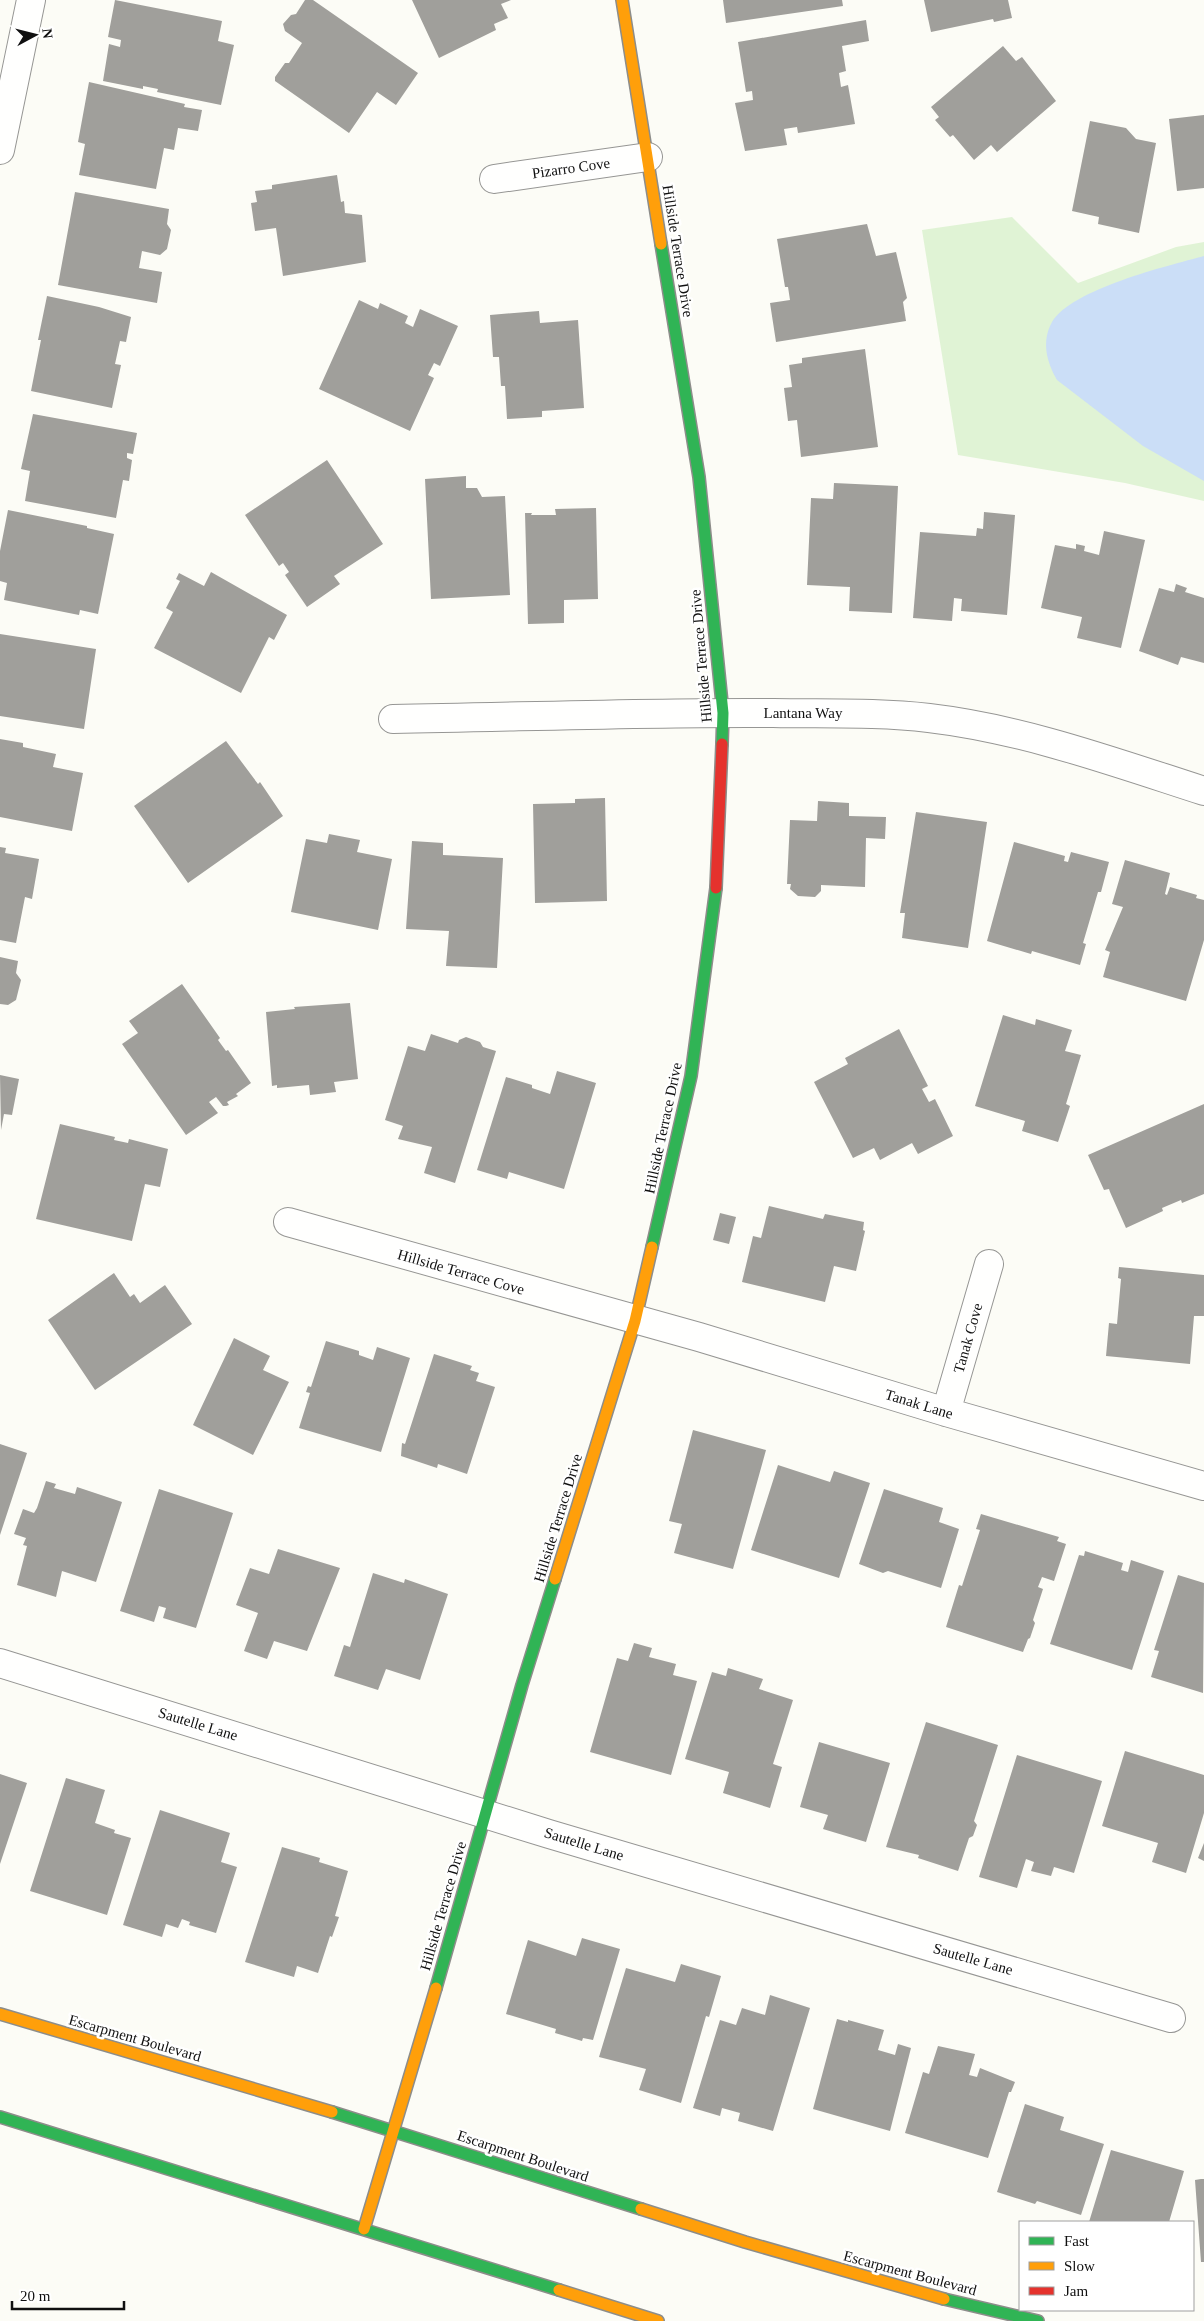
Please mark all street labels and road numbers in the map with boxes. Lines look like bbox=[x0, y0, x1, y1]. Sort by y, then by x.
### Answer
street label: Pizarro Cove bbox=[531, 155, 611, 181]
street label: Hillside Terrace Drive bbox=[660, 184, 696, 319]
street label: Hillside Terrace Drive bbox=[687, 588, 715, 723]
street label: Lantana Way bbox=[764, 705, 843, 721]
street label: Hillside Terrace Drive bbox=[641, 1061, 685, 1195]
street label: Hillside Terrace Cove bbox=[396, 1246, 527, 1298]
street label: Tanak Cove bbox=[950, 1301, 986, 1375]
street label: Tanak Lane bbox=[883, 1386, 955, 1422]
street label: Hillside Terrace Drive bbox=[531, 1451, 585, 1584]
street label: Sautelle Lane bbox=[156, 1704, 240, 1744]
street label: Sautelle Lane bbox=[542, 1824, 626, 1864]
street label: Hillside Terrace Drive bbox=[417, 1839, 469, 1972]
street label: Sautelle Lane bbox=[931, 1940, 1015, 1978]
street label: Escarpment Boulevard bbox=[67, 2011, 204, 2065]
street label: Escarpment Boulevard bbox=[455, 2127, 591, 2185]
street label: Escarpment Boulevard bbox=[842, 2248, 979, 2299]

